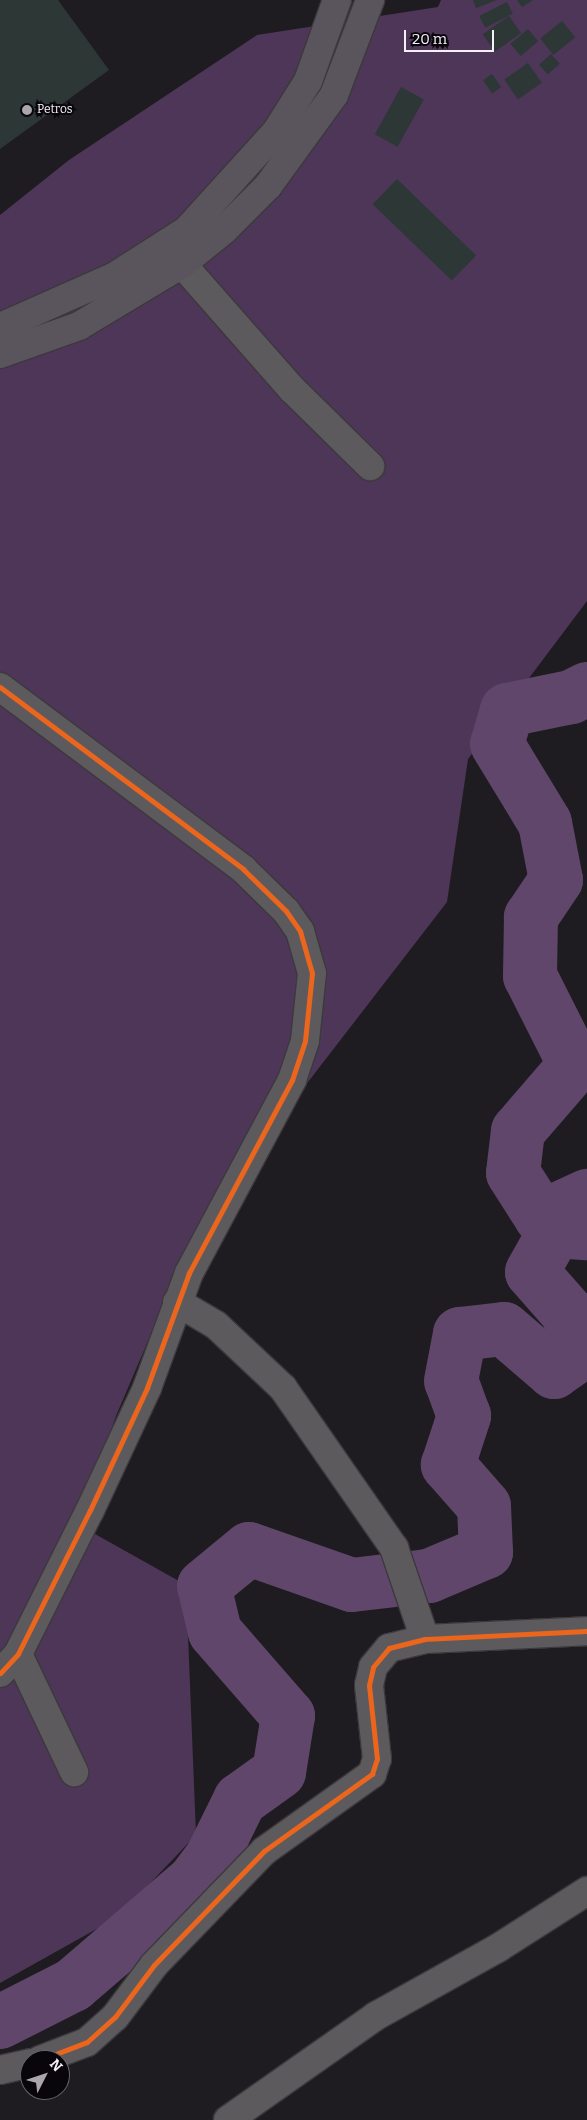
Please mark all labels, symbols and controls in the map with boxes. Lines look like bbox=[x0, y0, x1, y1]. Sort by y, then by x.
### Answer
scale bar bbox=[407, 20, 497, 52]
text: 20 m bbox=[412, 30, 447, 48]
place label: Petros bbox=[37, 103, 73, 117]
marker: Petros bbox=[21, 104, 33, 116]
north arrow bbox=[20, 2050, 70, 2100]
text: N bbox=[46, 2056, 66, 2075]

